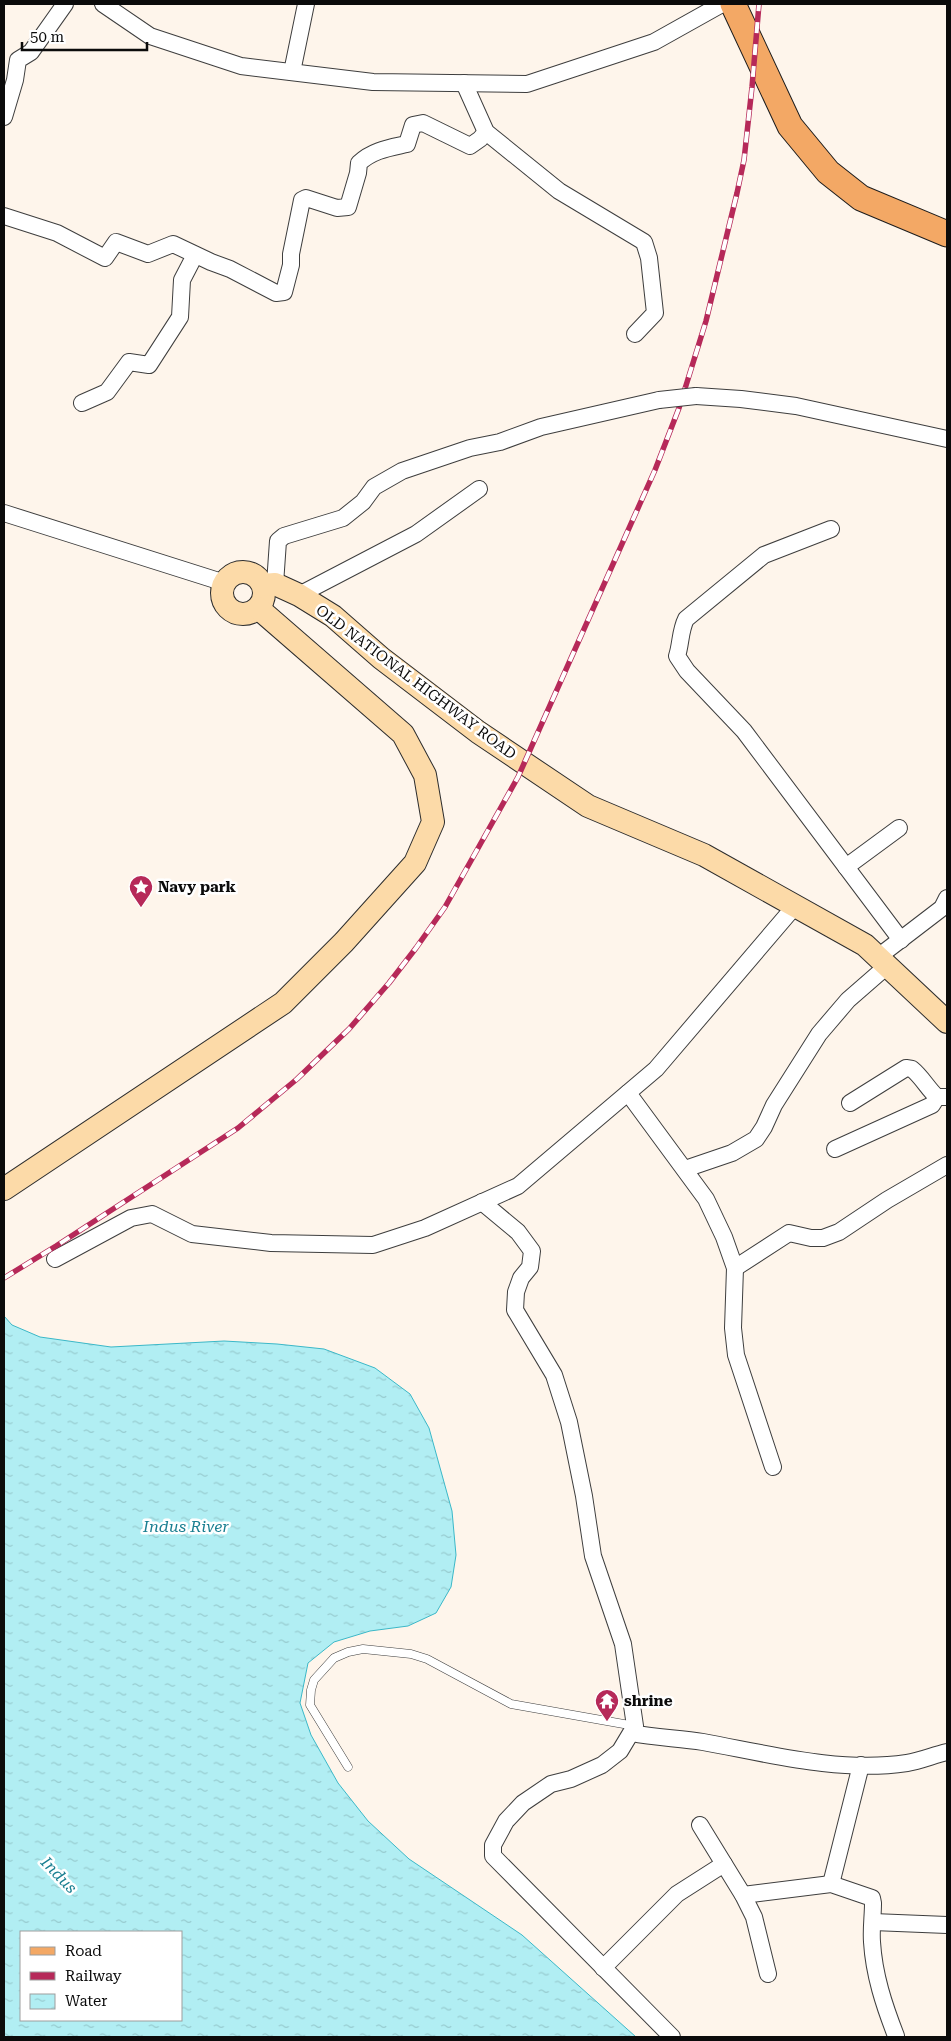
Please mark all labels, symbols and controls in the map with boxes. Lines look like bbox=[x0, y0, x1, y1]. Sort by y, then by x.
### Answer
scale bar bbox=[22, 20, 148, 52]
text: 50 m bbox=[30, 28, 65, 46]
street label: OLD NATIONAL HIGHWAY ROAD bbox=[312, 601, 520, 763]
place icon: Navy park bbox=[128, 874, 154, 908]
place label: Navy park bbox=[158, 878, 237, 896]
water label: Indus River bbox=[142, 1517, 229, 1536]
temple icon: shrine bbox=[594, 1688, 620, 1722]
place label: shrine bbox=[624, 1692, 673, 1710]
water label: Indus bbox=[36, 1852, 81, 1897]
legend bbox=[20, 1931, 182, 2021]
text: Road bbox=[65, 1942, 102, 1960]
text: Railway bbox=[65, 1967, 122, 1985]
text: Water bbox=[65, 1992, 107, 2010]

